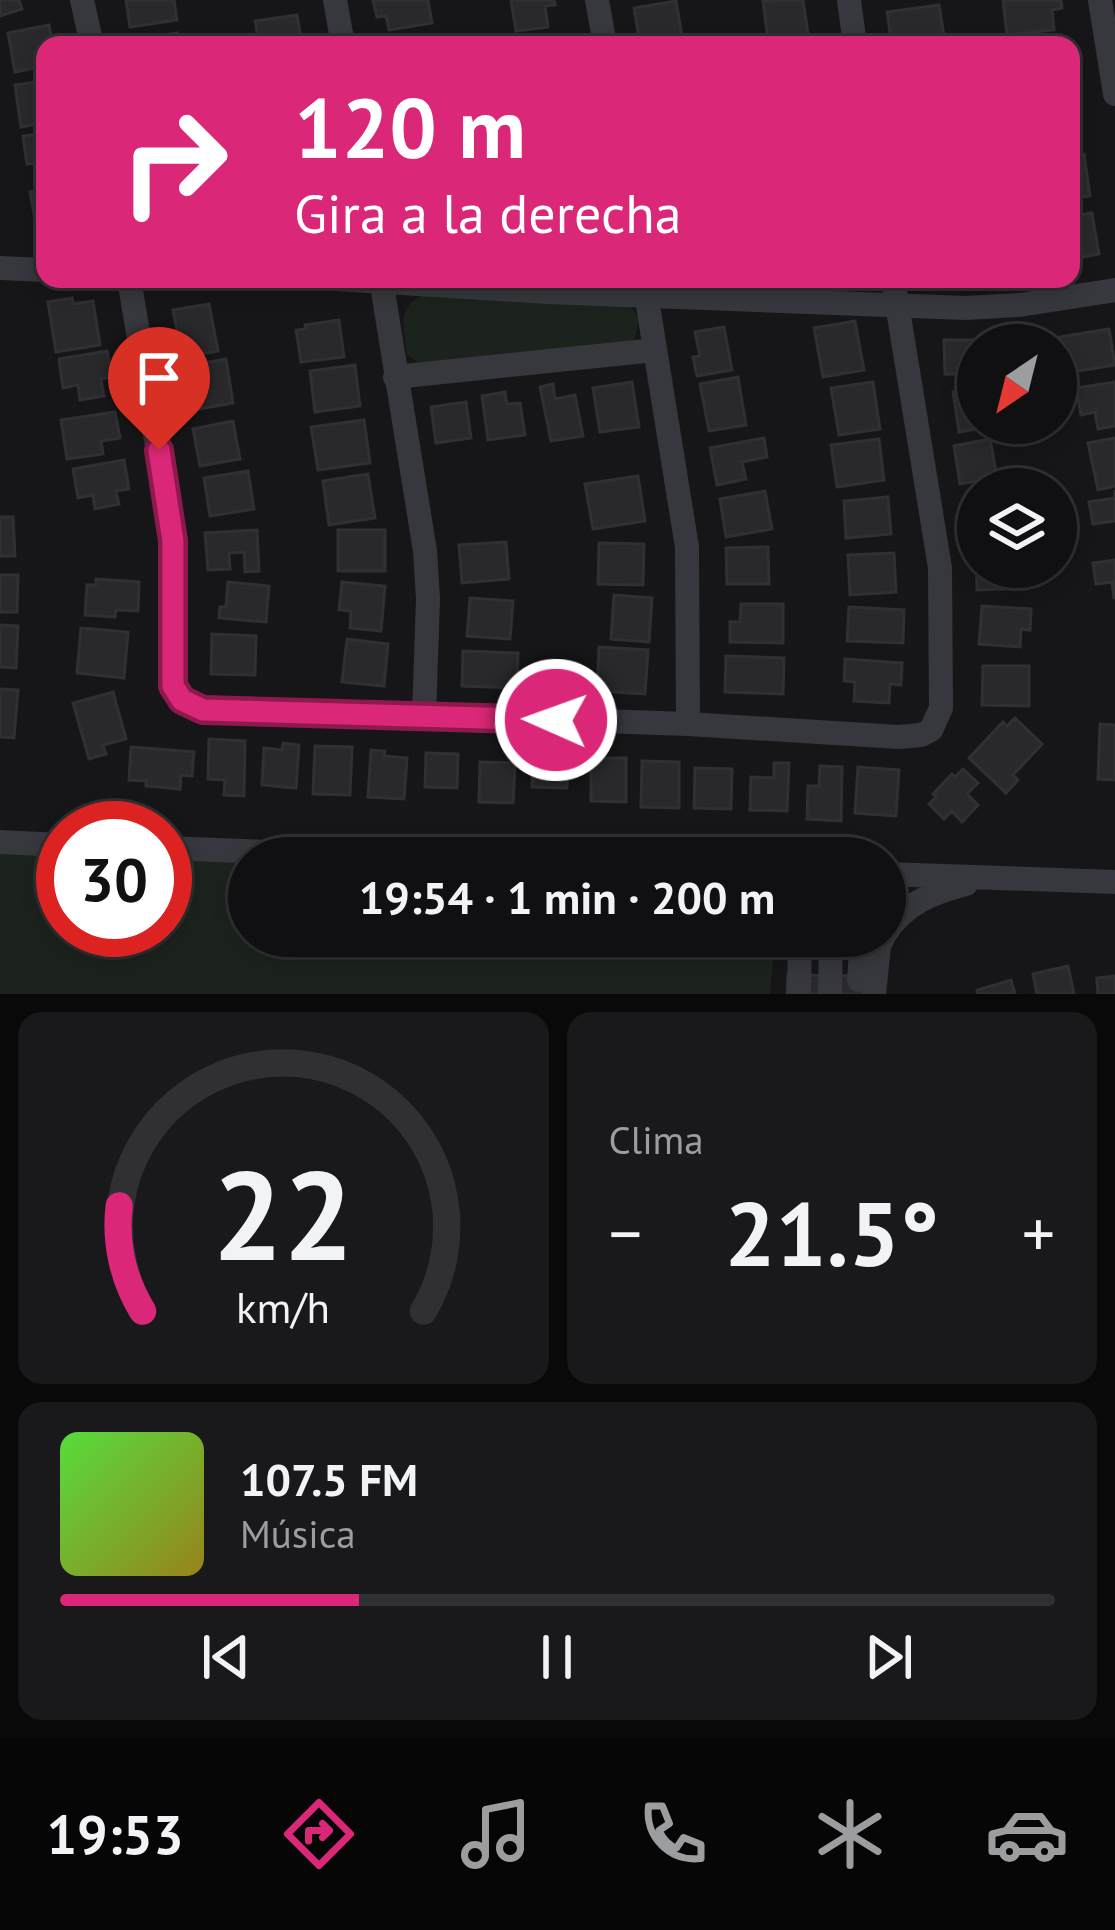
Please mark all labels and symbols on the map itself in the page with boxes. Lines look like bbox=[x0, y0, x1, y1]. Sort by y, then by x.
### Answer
north arrow bbox=[957, 324, 1077, 444]
pin bbox=[108, 327, 210, 450]
position arrow bbox=[493, 657, 619, 783]
speed limit sign: 30 bbox=[36, 801, 192, 957]

